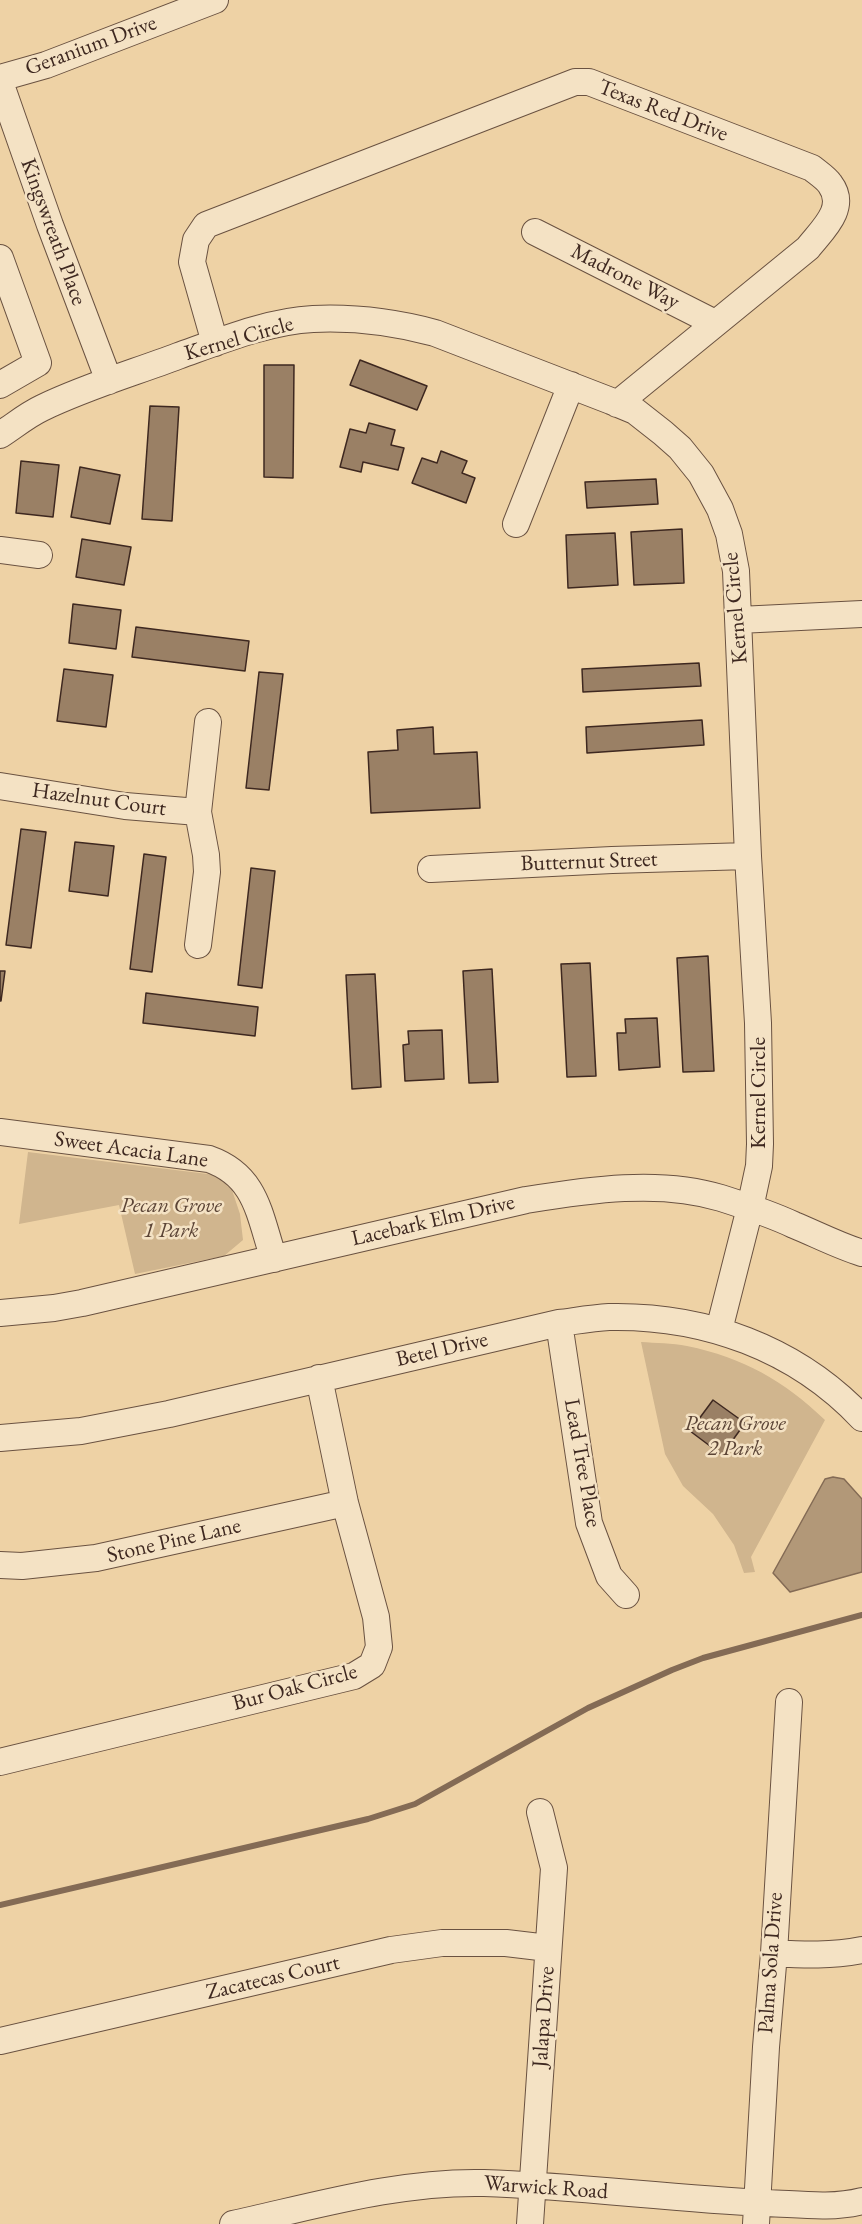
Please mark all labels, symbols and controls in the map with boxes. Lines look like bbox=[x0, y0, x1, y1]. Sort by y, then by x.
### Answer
street label: Geranium Drive bbox=[22, 10, 160, 82]
street label: Texas Red Drive bbox=[594, 74, 732, 148]
street label: Kingswreath Place bbox=[14, 155, 92, 309]
street label: Madrone Way bbox=[566, 238, 684, 316]
street label: Kernel Circle bbox=[182, 311, 296, 367]
street label: Kernel Circle bbox=[718, 551, 754, 665]
street label: Hazelnut Court bbox=[30, 778, 168, 822]
street label: Butternut Street bbox=[520, 846, 658, 878]
street label: Kernel Circle bbox=[746, 1037, 772, 1149]
street label: Sweet Acacia Lane bbox=[52, 1126, 210, 1174]
street label: Lacebark Elm Drive bbox=[349, 1189, 517, 1253]
park label: Pecan Grove 1 Park bbox=[120, 1193, 222, 1244]
street label: Betel Drive bbox=[393, 1327, 491, 1373]
street label: Lead Tree Place bbox=[558, 1397, 606, 1529]
park label: Pecan Grove 2 Park bbox=[684, 1411, 786, 1462]
street label: Stone Pine Lane bbox=[104, 1513, 244, 1569]
street label: Bur Oak Circle bbox=[230, 1659, 360, 1717]
street label: Palma Sola Drive bbox=[753, 1891, 789, 2035]
street label: Zacatecas Court bbox=[204, 1950, 342, 2006]
street label: Jalapa Drive bbox=[527, 1965, 561, 2069]
street label: Warwick Road bbox=[483, 2170, 609, 2206]

